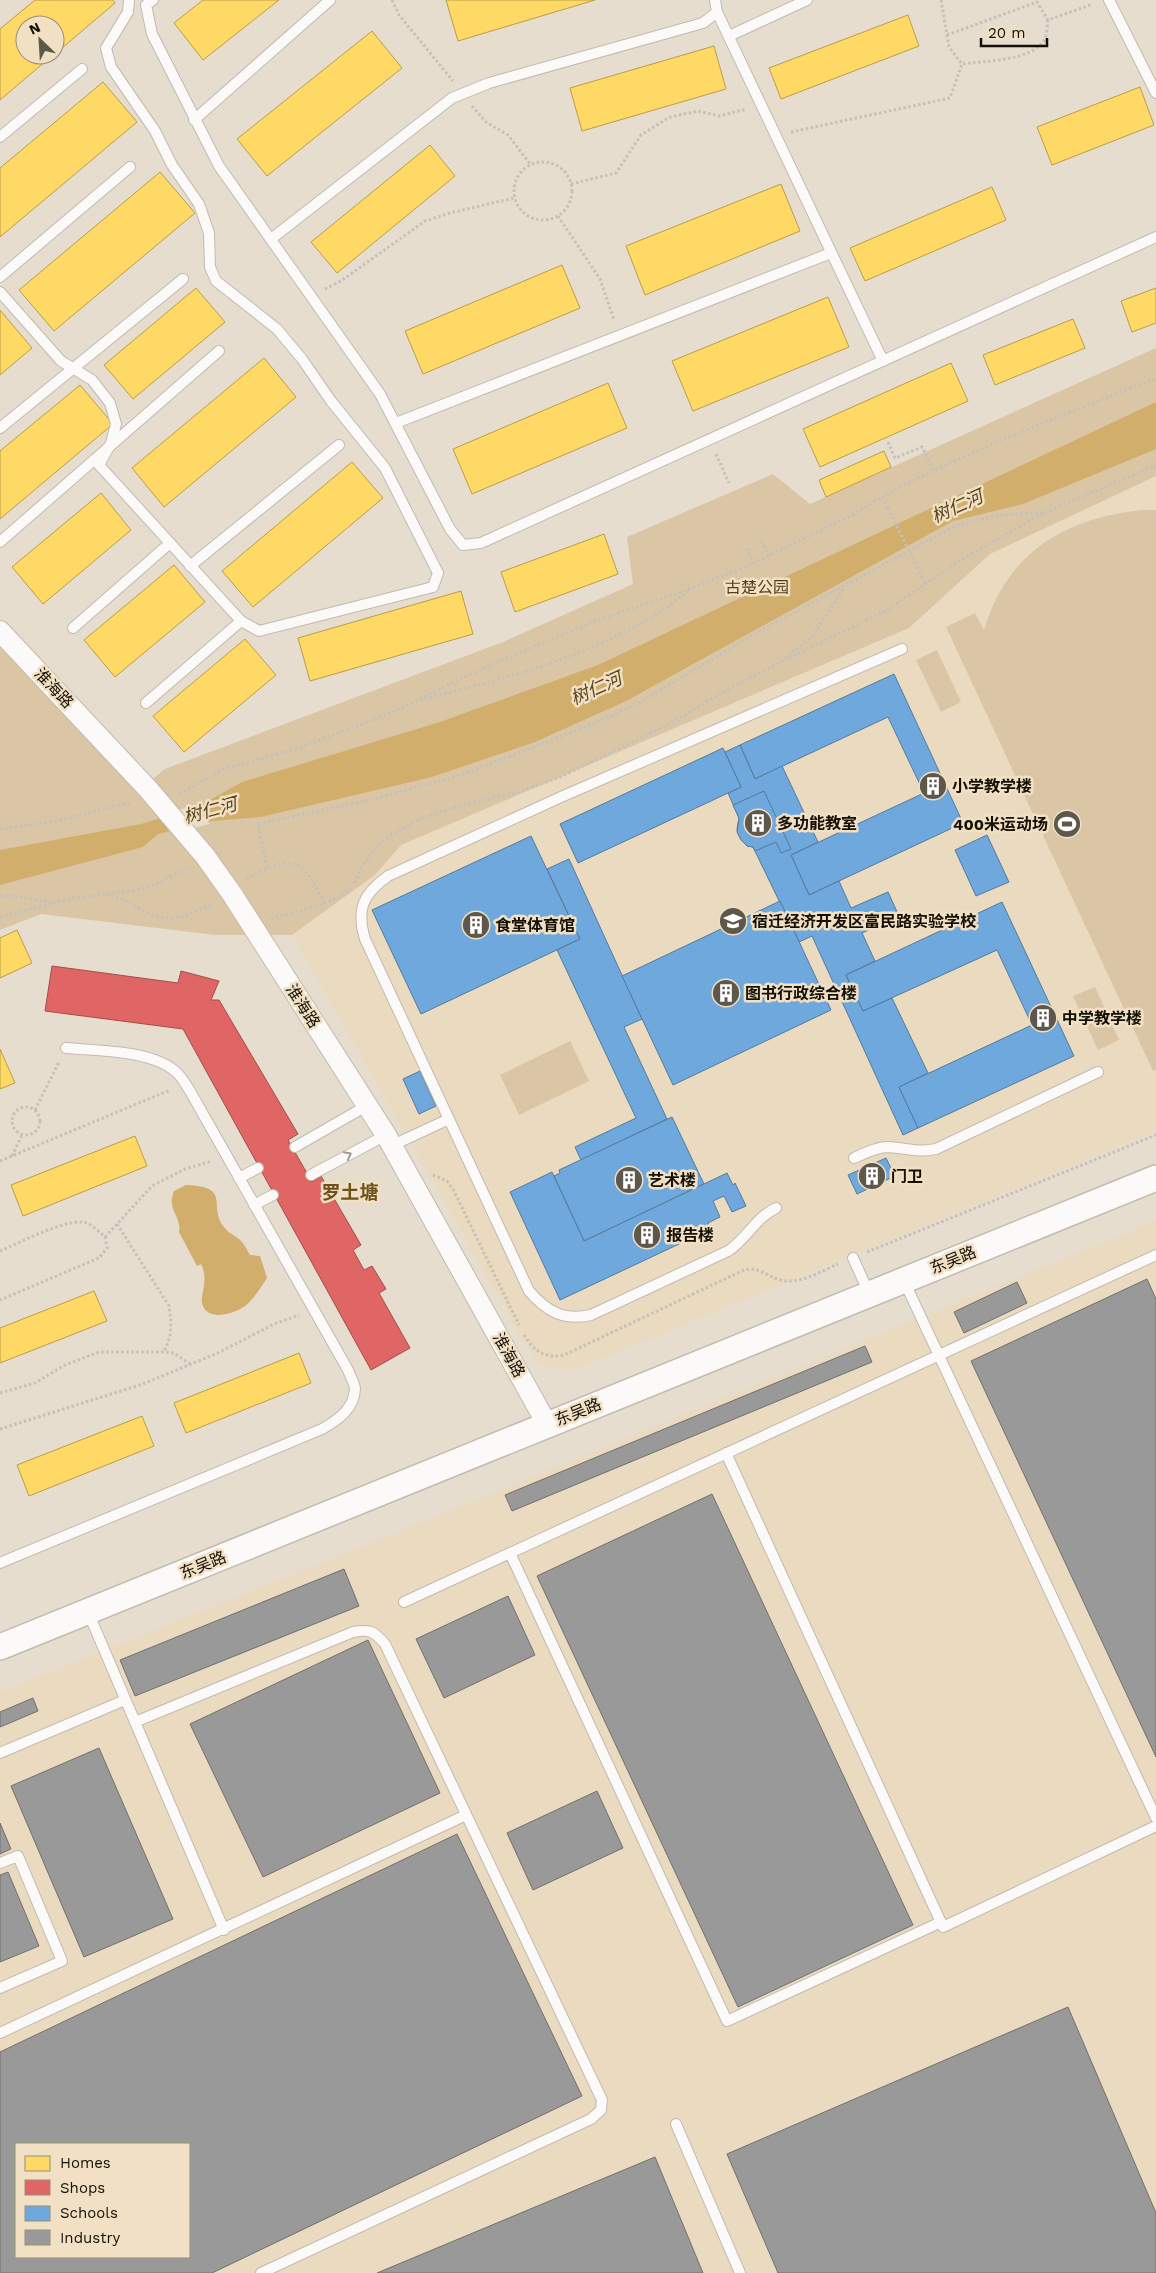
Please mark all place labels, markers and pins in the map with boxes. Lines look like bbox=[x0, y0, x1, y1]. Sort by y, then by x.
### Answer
building icon: 小学教学楼 bbox=[918, 771, 948, 801]
place label: 小学教学楼 bbox=[952, 777, 1032, 796]
building icon: 多功能教室 bbox=[743, 808, 773, 838]
sports icon: 400米运动场 bbox=[1052, 809, 1082, 839]
place label: 多功能教室 bbox=[777, 814, 857, 833]
place label: 400米运动场 bbox=[953, 815, 1048, 834]
school or university icon: 宿迁经济开发区富民路实验学校 bbox=[718, 906, 748, 936]
building icon: 食堂体育馆 bbox=[461, 910, 491, 940]
place label: 宿迁经济开发区富民路实验学校 bbox=[752, 912, 977, 931]
place label: 食堂体育馆 bbox=[495, 916, 575, 935]
building icon: 图书行政综合楼 bbox=[711, 978, 741, 1008]
place label: 图书行政综合楼 bbox=[745, 984, 857, 1003]
building icon: 中学教学楼 bbox=[1028, 1003, 1058, 1033]
place label: 中学教学楼 bbox=[1062, 1009, 1142, 1028]
building icon: 门卫 bbox=[857, 1161, 887, 1191]
building icon: 艺术楼 bbox=[614, 1165, 644, 1195]
place label: 门卫 bbox=[891, 1167, 923, 1186]
place label: 艺术楼 bbox=[648, 1171, 696, 1190]
building icon: 报告楼 bbox=[632, 1220, 662, 1250]
place label: 报告楼 bbox=[666, 1226, 714, 1245]

